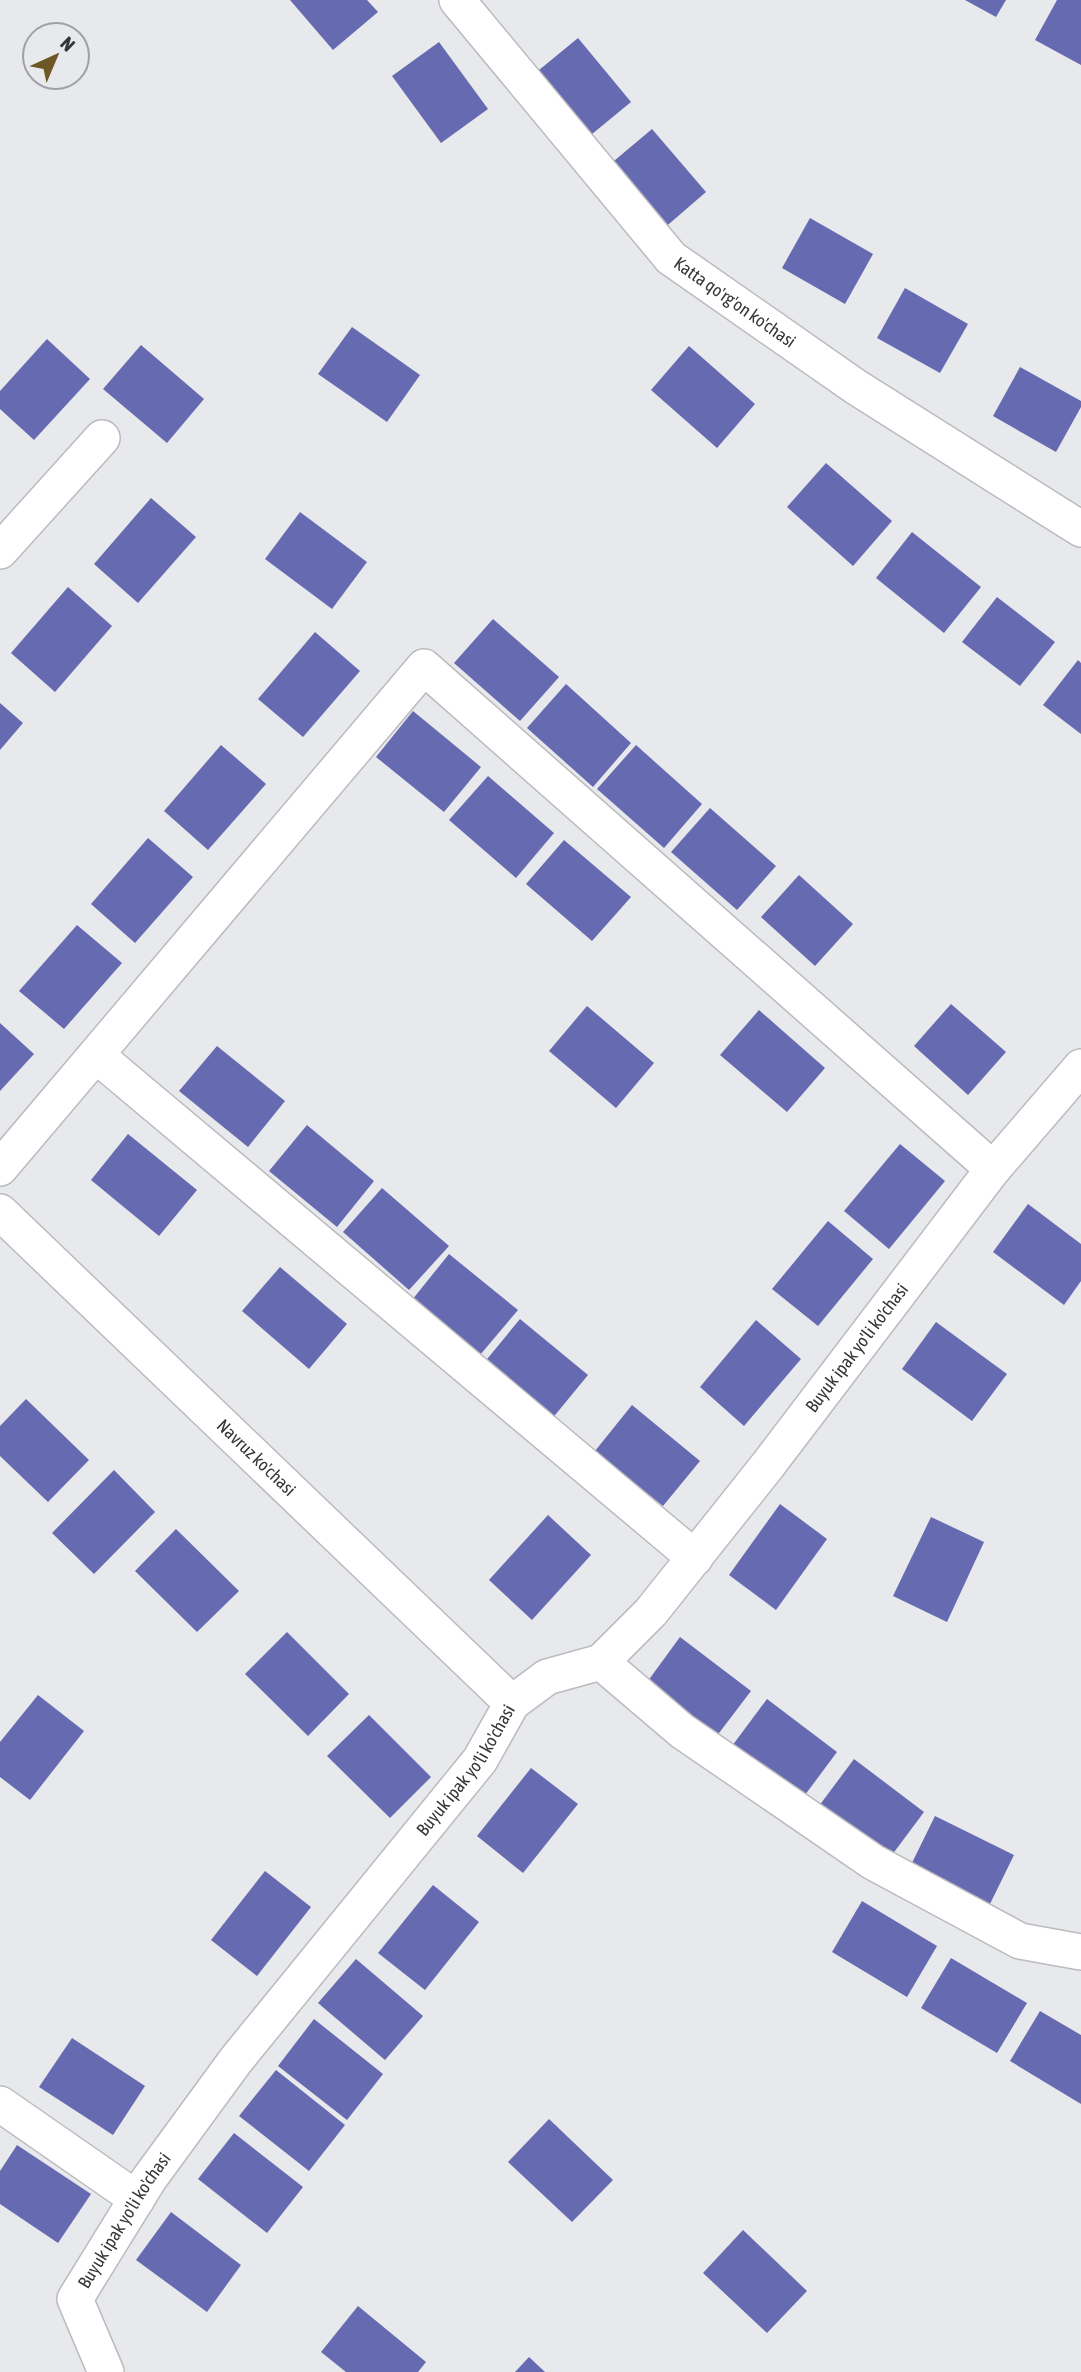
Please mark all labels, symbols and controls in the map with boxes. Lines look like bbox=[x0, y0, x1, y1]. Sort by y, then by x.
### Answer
north arrow bbox=[21, 21, 91, 91]
text: N bbox=[56, 32, 79, 56]
street label: Katta qo'rg'on ko'chasi bbox=[670, 252, 800, 352]
street label: Buyuk ipak yo'li ko'chasi bbox=[801, 1279, 912, 1416]
street label: Navruz ko'chasi bbox=[213, 1415, 300, 1500]
street label: Buyuk ipak yo'li ko'chasi bbox=[412, 1701, 519, 1840]
street label: Buyuk ipak yo'li ko'chasi bbox=[73, 2148, 175, 2292]

